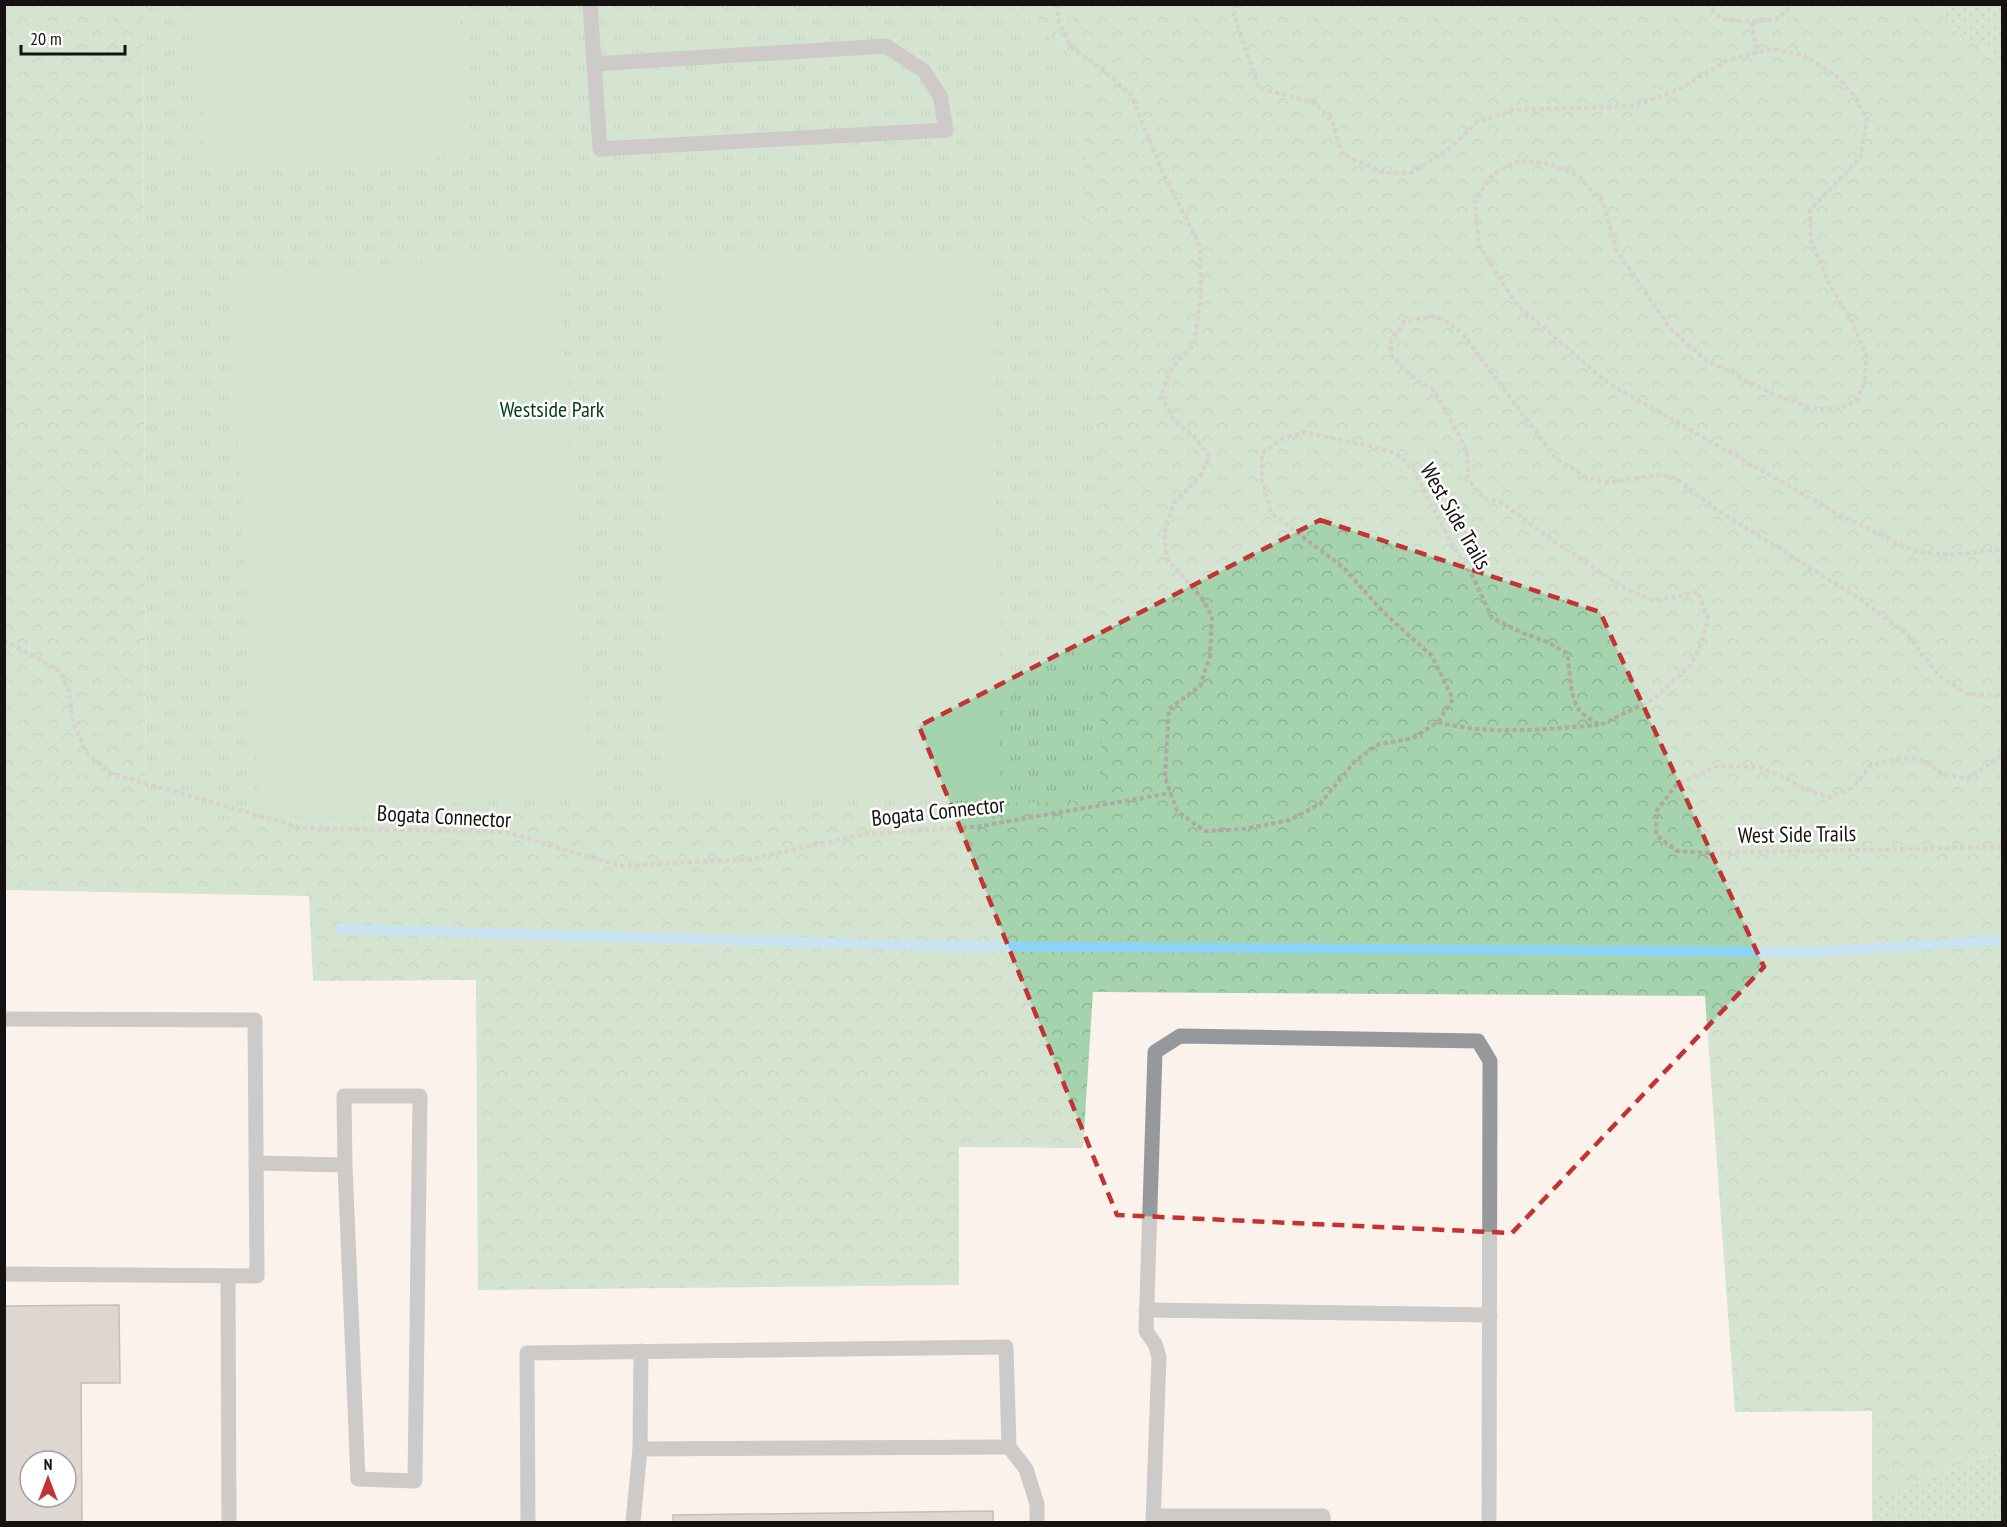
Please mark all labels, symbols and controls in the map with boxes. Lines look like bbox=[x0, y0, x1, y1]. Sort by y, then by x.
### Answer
scale bar bbox=[21, 18, 124, 56]
text: 20 m bbox=[30, 27, 62, 50]
park label: Westside Park bbox=[500, 395, 605, 423]
street label: West Side Trails bbox=[1414, 458, 1498, 574]
street label: Bogata Connector bbox=[870, 790, 1006, 832]
street label: Bogata Connector bbox=[376, 799, 512, 833]
street label: West Side Trails bbox=[1738, 819, 1856, 849]
north arrow bbox=[18, 1449, 78, 1509]
text: N bbox=[44, 1454, 52, 1474]

